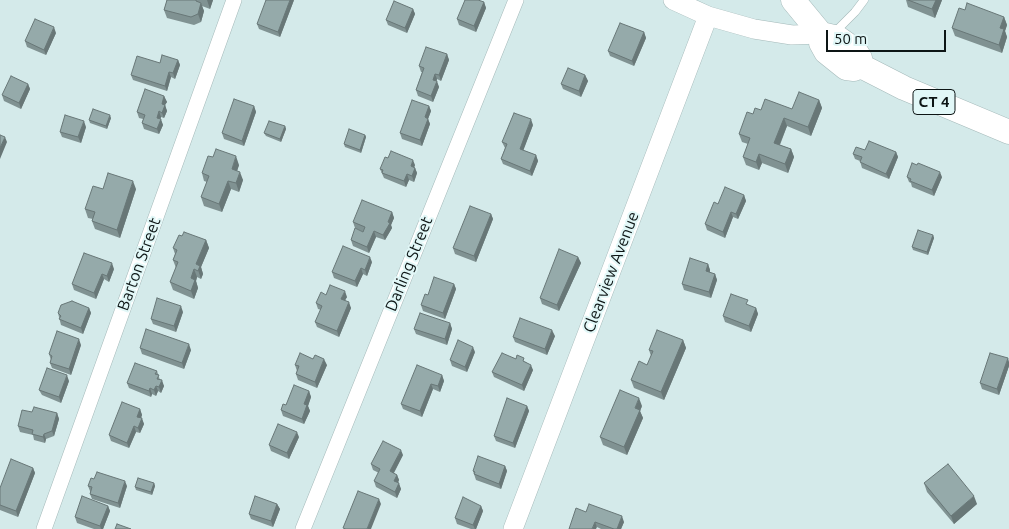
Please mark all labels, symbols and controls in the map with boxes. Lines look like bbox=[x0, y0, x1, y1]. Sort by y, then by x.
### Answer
scale bar bbox=[829, 20, 949, 52]
text: 50 m bbox=[834, 30, 867, 47]
road number: CT 4 bbox=[913, 90, 955, 114]
street label: Clearview Avenue bbox=[579, 209, 643, 335]
street label: Darling Street bbox=[381, 214, 437, 314]
street label: Barton Street bbox=[113, 215, 165, 313]

